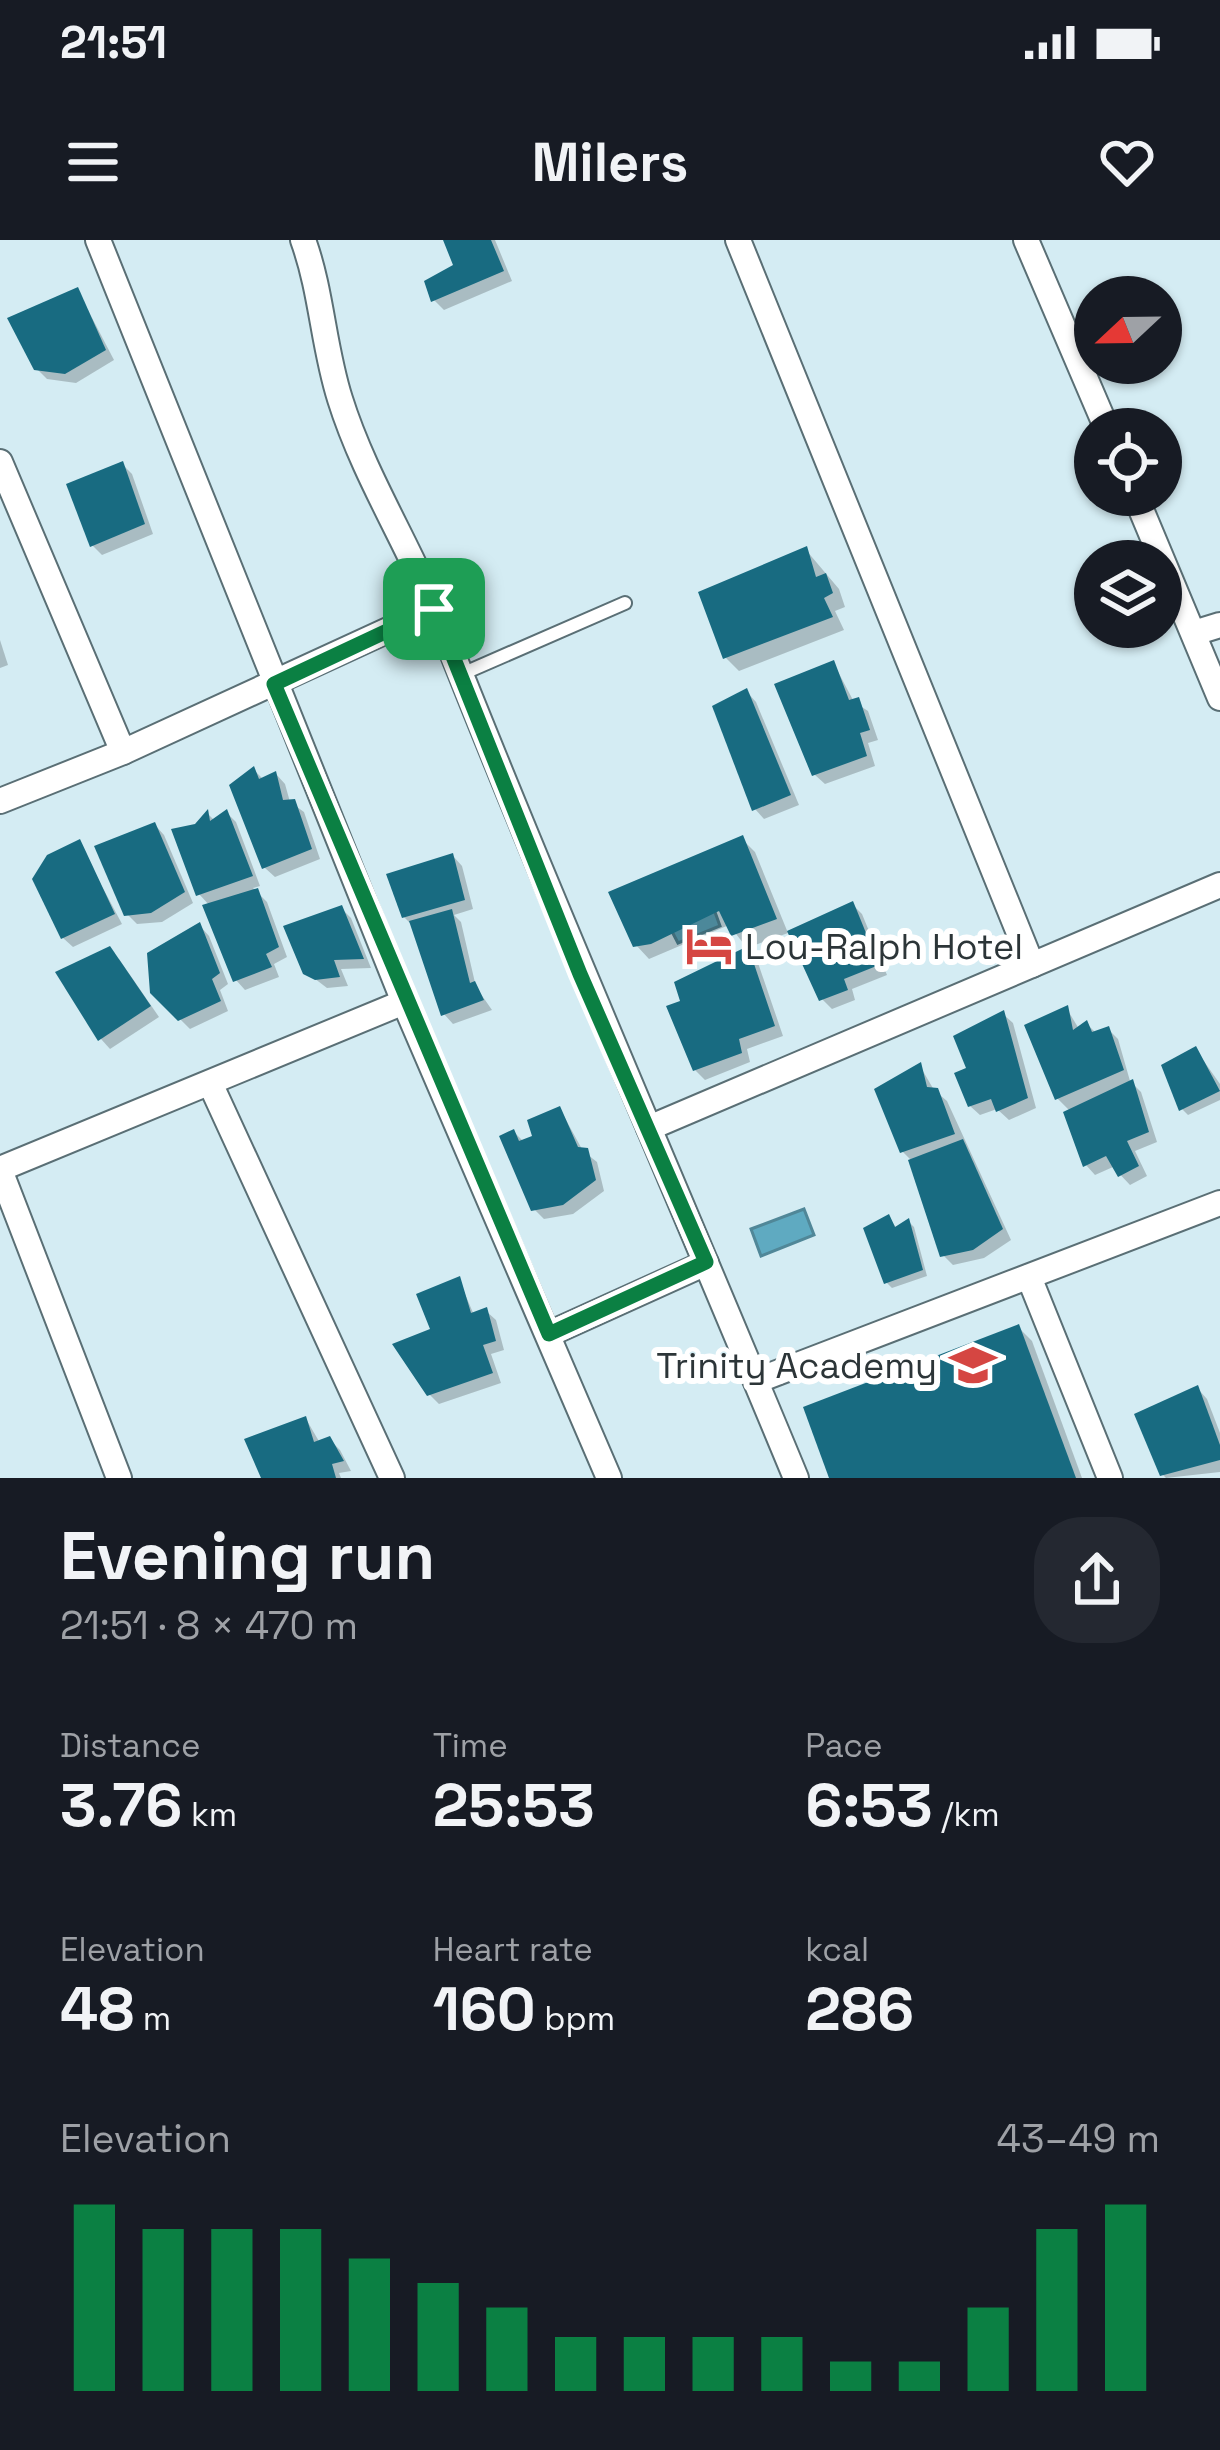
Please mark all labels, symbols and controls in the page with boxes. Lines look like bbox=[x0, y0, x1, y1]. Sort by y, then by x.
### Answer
text: 21:51 bbox=[60, 14, 167, 71]
text: Milers bbox=[532, 128, 688, 197]
icon: menu bbox=[60, 129, 126, 195]
icon: heart bbox=[1094, 129, 1160, 195]
north arrow bbox=[1074, 276, 1182, 384]
map controls bbox=[1074, 276, 1182, 648]
button: locate bbox=[1074, 408, 1182, 516]
button: layers bbox=[1074, 540, 1182, 648]
pin bbox=[383, 558, 485, 660]
icon: arrive bbox=[401, 576, 467, 642]
hotel icon: Lou-Ralph Hotel bbox=[684, 921, 734, 971]
place label: Lou-Ralph Hotel bbox=[745, 924, 1023, 970]
school or university icon: Trinity Academy bbox=[948, 1340, 998, 1390]
place label: Trinity Academy bbox=[656, 1343, 937, 1389]
text: Evening run bbox=[60, 1514, 435, 1598]
button: share bbox=[1034, 1517, 1160, 1643]
text: 21:51 · 8 × 470 m bbox=[60, 1601, 358, 1650]
text: Distance bbox=[60, 1725, 201, 1767]
text: Time bbox=[433, 1725, 508, 1767]
text: Pace bbox=[805, 1725, 883, 1767]
text: 3.76 bbox=[60, 1767, 182, 1844]
text: 25:53 bbox=[433, 1767, 595, 1844]
text: 6:53 bbox=[805, 1767, 933, 1844]
text: km bbox=[182, 1794, 237, 1836]
text: /km bbox=[933, 1794, 1000, 1836]
text: Elevation bbox=[60, 1929, 205, 1971]
text: Heart rate bbox=[433, 1929, 593, 1971]
text: kcal bbox=[805, 1929, 869, 1971]
text: 48 bbox=[60, 1971, 134, 2048]
text: 160 bbox=[433, 1971, 536, 2048]
text: 286 bbox=[805, 1971, 914, 2048]
text: m bbox=[134, 1998, 171, 2040]
text: bpm bbox=[536, 1998, 615, 2040]
text: Elevation bbox=[60, 2114, 231, 2163]
text: 43–49 m bbox=[997, 2114, 1160, 2163]

